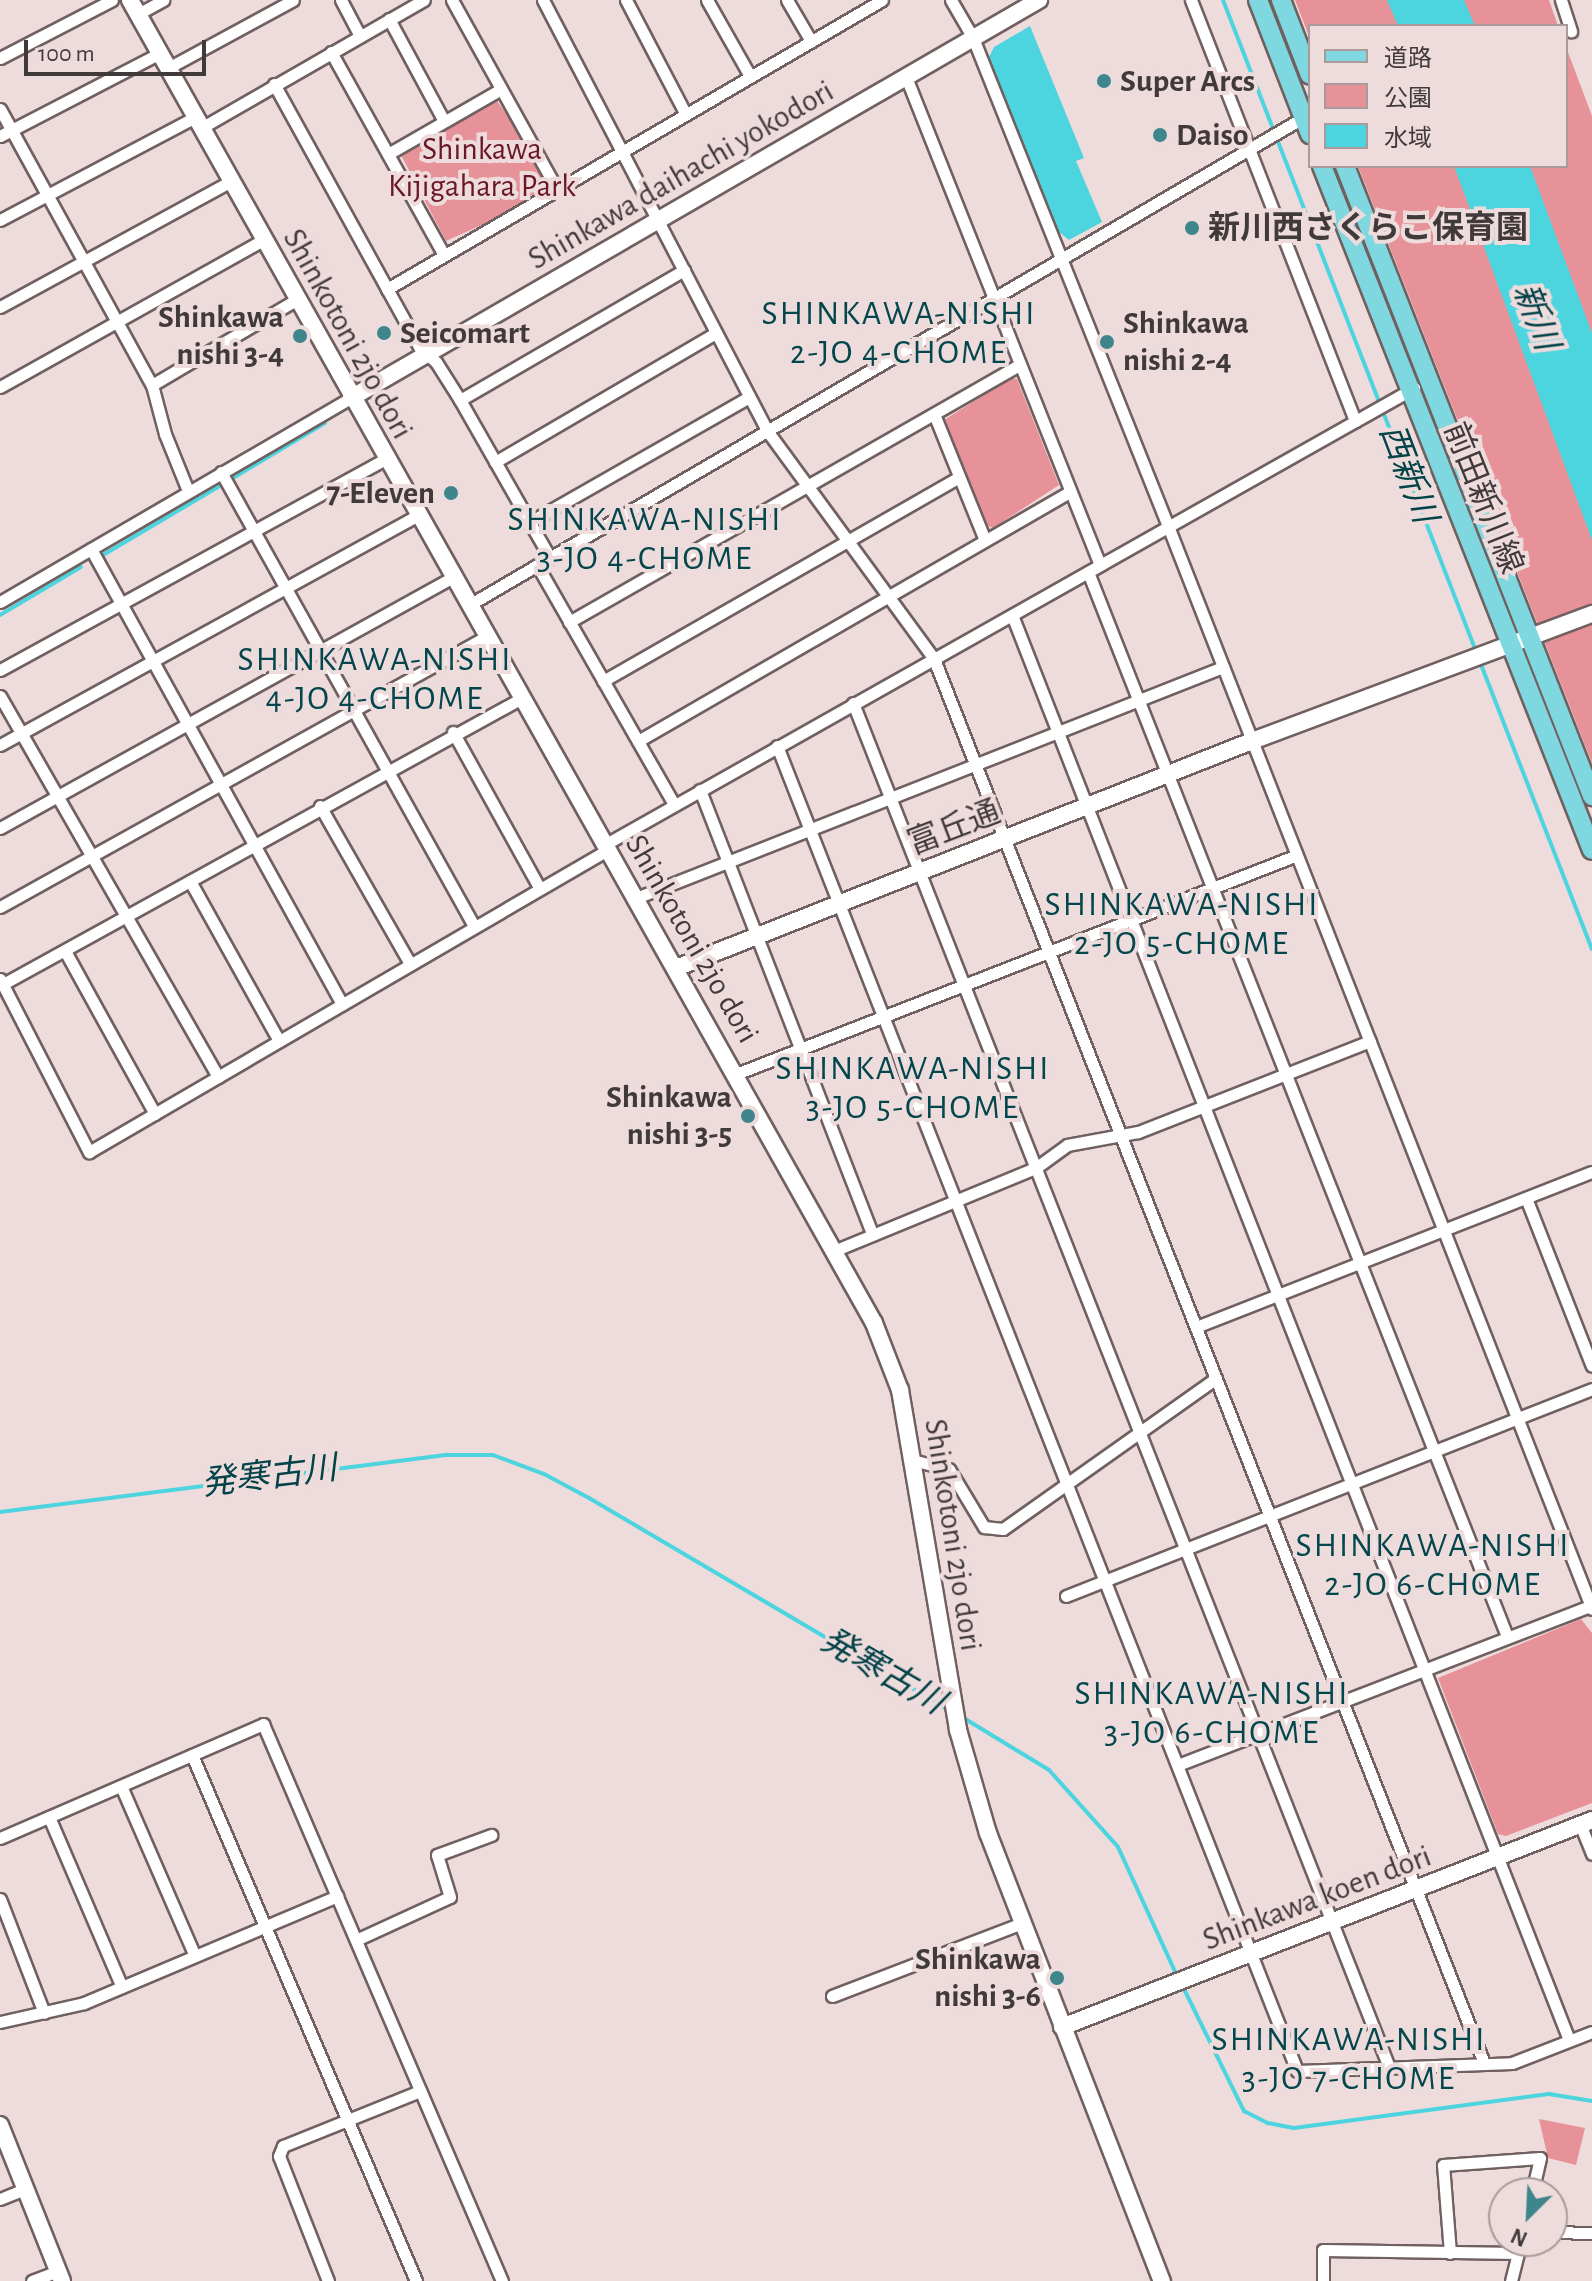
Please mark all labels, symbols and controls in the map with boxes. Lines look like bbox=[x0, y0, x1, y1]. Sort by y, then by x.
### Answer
scale bar bbox=[28, 24, 210, 74]
legend bbox=[1308, 24, 1568, 168]
text: 100 m bbox=[38, 42, 95, 66]
text: 道路 bbox=[1384, 47, 1432, 71]
place label: Super Arcs bbox=[1120, 62, 1255, 100]
street label: Shinkawa daihachi yokodori bbox=[521, 72, 841, 278]
marker: Super Arcs bbox=[1095, 72, 1113, 90]
text: 公園 bbox=[1384, 87, 1432, 111]
place label: Daiso bbox=[1176, 116, 1249, 154]
marker: Daiso bbox=[1151, 126, 1169, 144]
text: 水域 bbox=[1384, 127, 1432, 151]
park label: Shinkawa Kijigahara Park bbox=[388, 131, 576, 206]
place label: 新川西さくらこ保育園 bbox=[1208, 209, 1528, 247]
marker: 新川西さくらこ保育園 bbox=[1183, 219, 1201, 237]
street label: Shinkotoni 2jo dori bbox=[274, 222, 422, 446]
water label: 新川 bbox=[1504, 278, 1566, 356]
district label: SHINKAWA-NISHI 2-JO 4-CHOME bbox=[762, 294, 1036, 374]
place label: Shinkawa nishi 3-4 bbox=[158, 299, 284, 374]
place label: Shinkawa nishi 2-4 bbox=[1123, 305, 1249, 380]
place label: Seicomart bbox=[400, 314, 530, 352]
marker: Seicomart bbox=[375, 324, 393, 342]
marker: Shinkawa nishi 3-4 bbox=[291, 327, 309, 345]
marker: Shinkawa nishi 2-4 bbox=[1098, 333, 1116, 351]
street label: 前田新川線 bbox=[1435, 417, 1531, 579]
water label: 西新川 bbox=[1370, 419, 1444, 529]
place label: 7-Eleven bbox=[326, 474, 435, 512]
marker: 7-Eleven bbox=[442, 484, 460, 502]
district label: SHINKAWA-NISHI 3-JO 4-CHOME bbox=[508, 500, 782, 580]
district label: SHINKAWA-NISHI 4-JO 4-CHOME bbox=[238, 640, 512, 720]
street label: 富丘通 bbox=[902, 793, 1006, 863]
street label: Shinkotoni 2jo dori bbox=[617, 828, 767, 1050]
district label: SHINKAWA-NISHI 2-JO 5-CHOME bbox=[1045, 885, 1319, 964]
district label: SHINKAWA-NISHI 3-JO 5-CHOME bbox=[776, 1049, 1050, 1128]
place label: Shinkawa nishi 3-5 bbox=[606, 1079, 732, 1154]
marker: Shinkawa nishi 3-5 bbox=[739, 1107, 757, 1125]
street label: Shinkotoni 2jo dori bbox=[916, 1416, 990, 1654]
water label: 発寒古川 bbox=[199, 1448, 339, 1506]
district label: SHINKAWA-NISHI 2-JO 6-CHOME bbox=[1296, 1526, 1570, 1606]
water label: 発寒古川 bbox=[813, 1620, 951, 1724]
district label: SHINKAWA-NISHI 3-JO 6-CHOME bbox=[1075, 1674, 1349, 1754]
street label: Shinkawa koen dori bbox=[1197, 1837, 1437, 1959]
place label: Shinkawa nishi 3-6 bbox=[915, 1941, 1041, 2016]
marker: Shinkawa nishi 3-6 bbox=[1048, 1969, 1066, 1987]
district label: SHINKAWA-NISHI 3-JO 7-CHOME bbox=[1212, 2020, 1486, 2100]
north arrow bbox=[1488, 2177, 1568, 2257]
text: N bbox=[1508, 2224, 1531, 2250]

